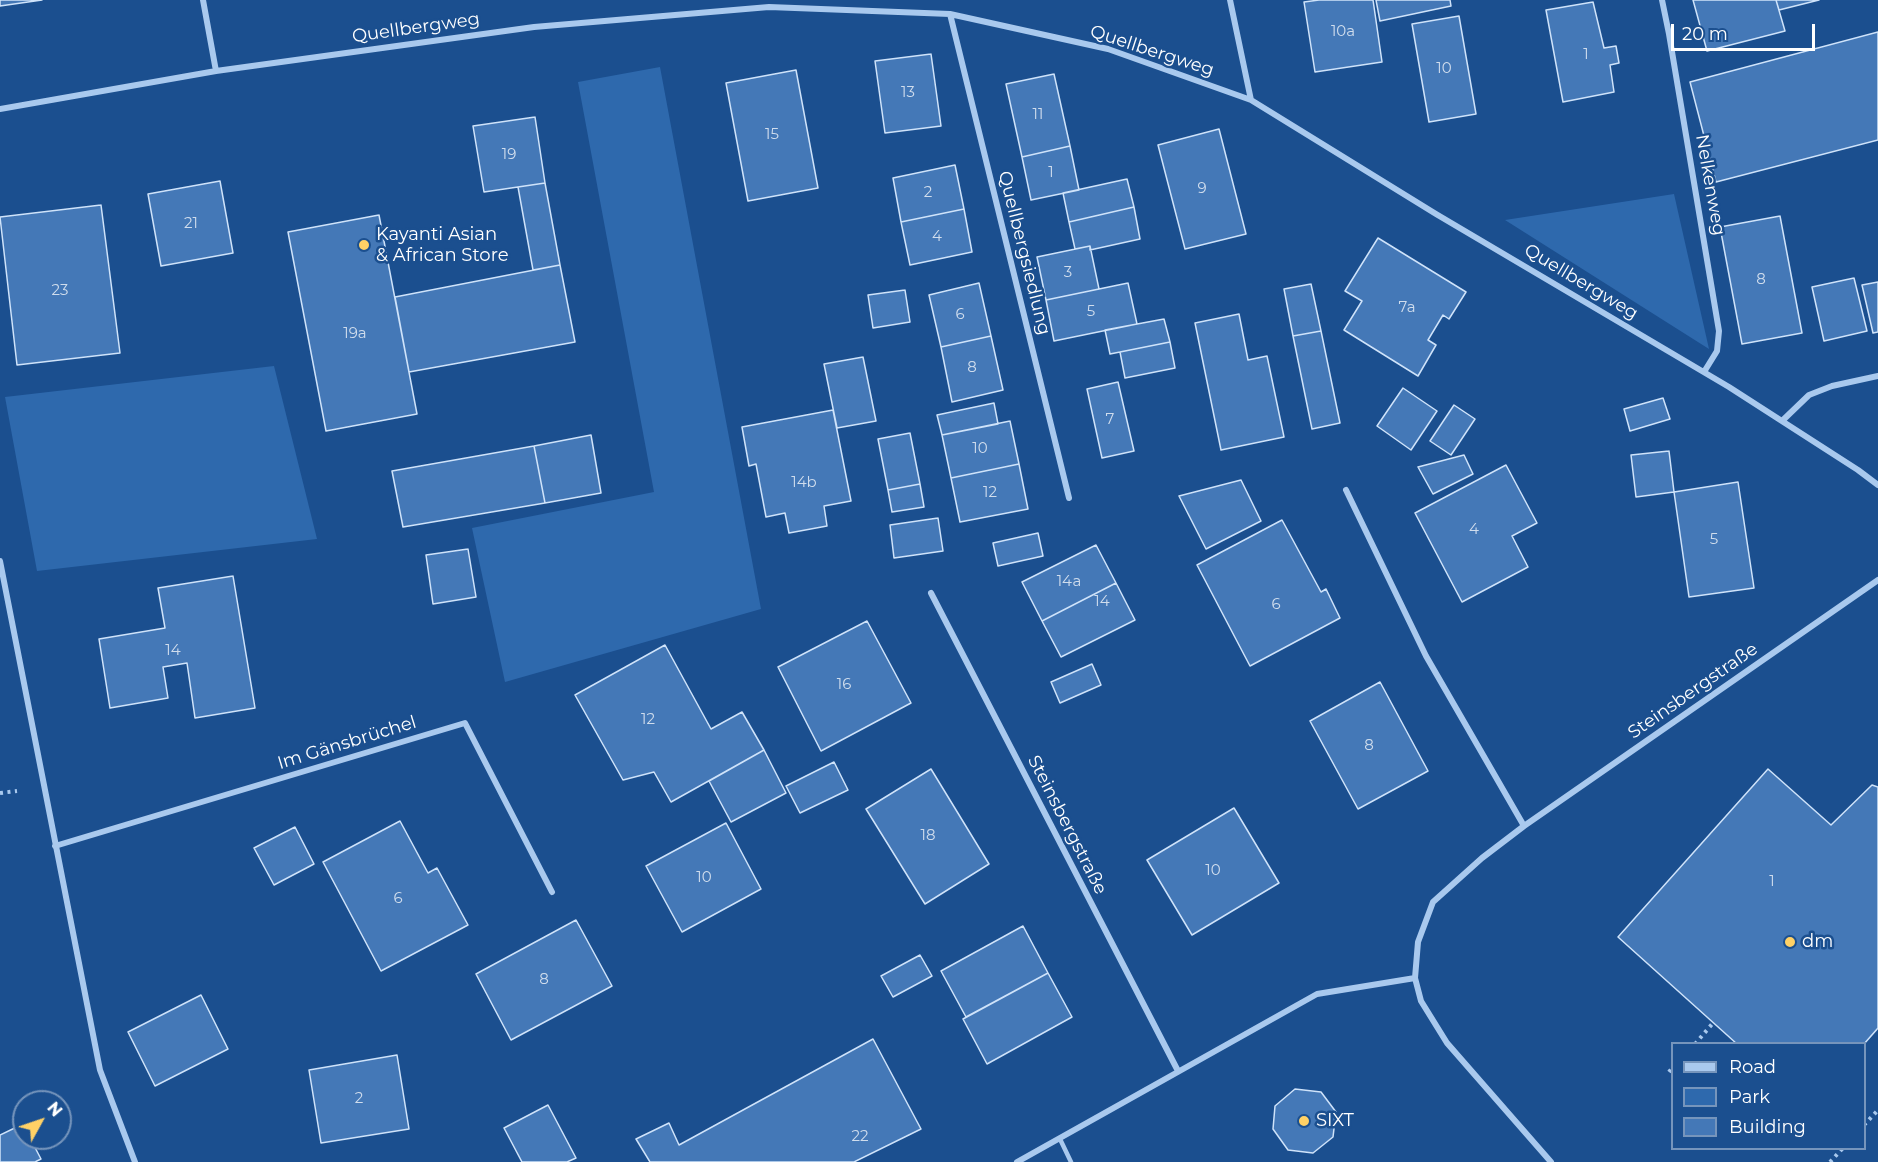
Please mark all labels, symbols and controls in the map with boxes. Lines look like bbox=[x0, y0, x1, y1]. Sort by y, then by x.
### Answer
street label: Quellbergweg bbox=[351, 8, 481, 48]
scale bar bbox=[1674, 12, 1818, 50]
street label: Quellbergweg bbox=[1087, 21, 1217, 81]
house number: 10a bbox=[1331, 23, 1355, 41]
text: 20 m bbox=[1682, 23, 1728, 45]
house number: 1 bbox=[1583, 46, 1589, 64]
house number: 10 bbox=[1436, 60, 1452, 78]
house number: 13 bbox=[901, 84, 915, 102]
house number: 11 bbox=[1033, 106, 1043, 124]
house number: 15 bbox=[765, 126, 779, 144]
street label: Nelkenweg bbox=[1690, 133, 1730, 237]
house number: 19 bbox=[502, 146, 516, 164]
house number: 1 bbox=[1048, 164, 1054, 182]
street label: Quellbergsiedlung bbox=[993, 169, 1055, 337]
house number: 9 bbox=[1197, 180, 1207, 198]
house number: 2 bbox=[924, 184, 932, 202]
house number: 21 bbox=[184, 215, 198, 233]
place label: Kayanti Asian & African Store bbox=[376, 224, 509, 266]
house number: 4 bbox=[932, 228, 942, 246]
marker: Kayanti Asian & African Store bbox=[357, 238, 371, 252]
street label: Quellbergweg bbox=[1520, 240, 1642, 324]
house number: 3 bbox=[1064, 264, 1072, 282]
house number: 8 bbox=[1756, 271, 1766, 289]
house number: 23 bbox=[52, 282, 68, 300]
house number: 7a bbox=[1398, 299, 1416, 317]
house number: 5 bbox=[1087, 303, 1095, 321]
house number: 6 bbox=[955, 306, 965, 324]
house number: 19a bbox=[343, 325, 367, 343]
house number: 8 bbox=[967, 359, 977, 377]
house number: 7 bbox=[1106, 411, 1114, 429]
house number: 10 bbox=[972, 440, 988, 458]
house number: 14b bbox=[791, 474, 817, 492]
house number: 12 bbox=[983, 484, 997, 502]
house number: 4 bbox=[1469, 521, 1479, 539]
house number: 5 bbox=[1710, 531, 1718, 549]
house number: 14a bbox=[1057, 573, 1081, 591]
house number: 14 bbox=[1094, 593, 1110, 611]
house number: 6 bbox=[1271, 596, 1281, 614]
street label: Steinsbergstraße bbox=[1624, 638, 1762, 744]
house number: 14 bbox=[165, 642, 181, 660]
house number: 16 bbox=[837, 676, 851, 694]
house number: 12 bbox=[641, 711, 655, 729]
street label: Im Gänsbrüchel bbox=[275, 712, 419, 774]
house number: 8 bbox=[1364, 737, 1374, 755]
street label: Steinsbergstraße bbox=[1023, 752, 1111, 898]
house number: 18 bbox=[921, 827, 935, 845]
house number: 10 bbox=[1205, 862, 1221, 880]
house number: 10 bbox=[696, 869, 712, 887]
house number: 1 bbox=[1769, 873, 1775, 891]
house number: 6 bbox=[393, 890, 403, 908]
place label: dm bbox=[1802, 931, 1833, 953]
marker: dm bbox=[1783, 935, 1797, 949]
house number: 8 bbox=[539, 971, 549, 989]
legend bbox=[1671, 1042, 1866, 1150]
text: Road bbox=[1729, 1056, 1776, 1078]
text: Park bbox=[1729, 1086, 1770, 1108]
north arrow bbox=[12, 1090, 72, 1150]
house number: 2 bbox=[355, 1090, 363, 1108]
text: N bbox=[43, 1098, 66, 1120]
place label: SIXT bbox=[1316, 1110, 1354, 1132]
marker: SIXT bbox=[1297, 1114, 1311, 1128]
text: Building bbox=[1729, 1116, 1806, 1138]
house number: 22 bbox=[851, 1128, 869, 1146]

